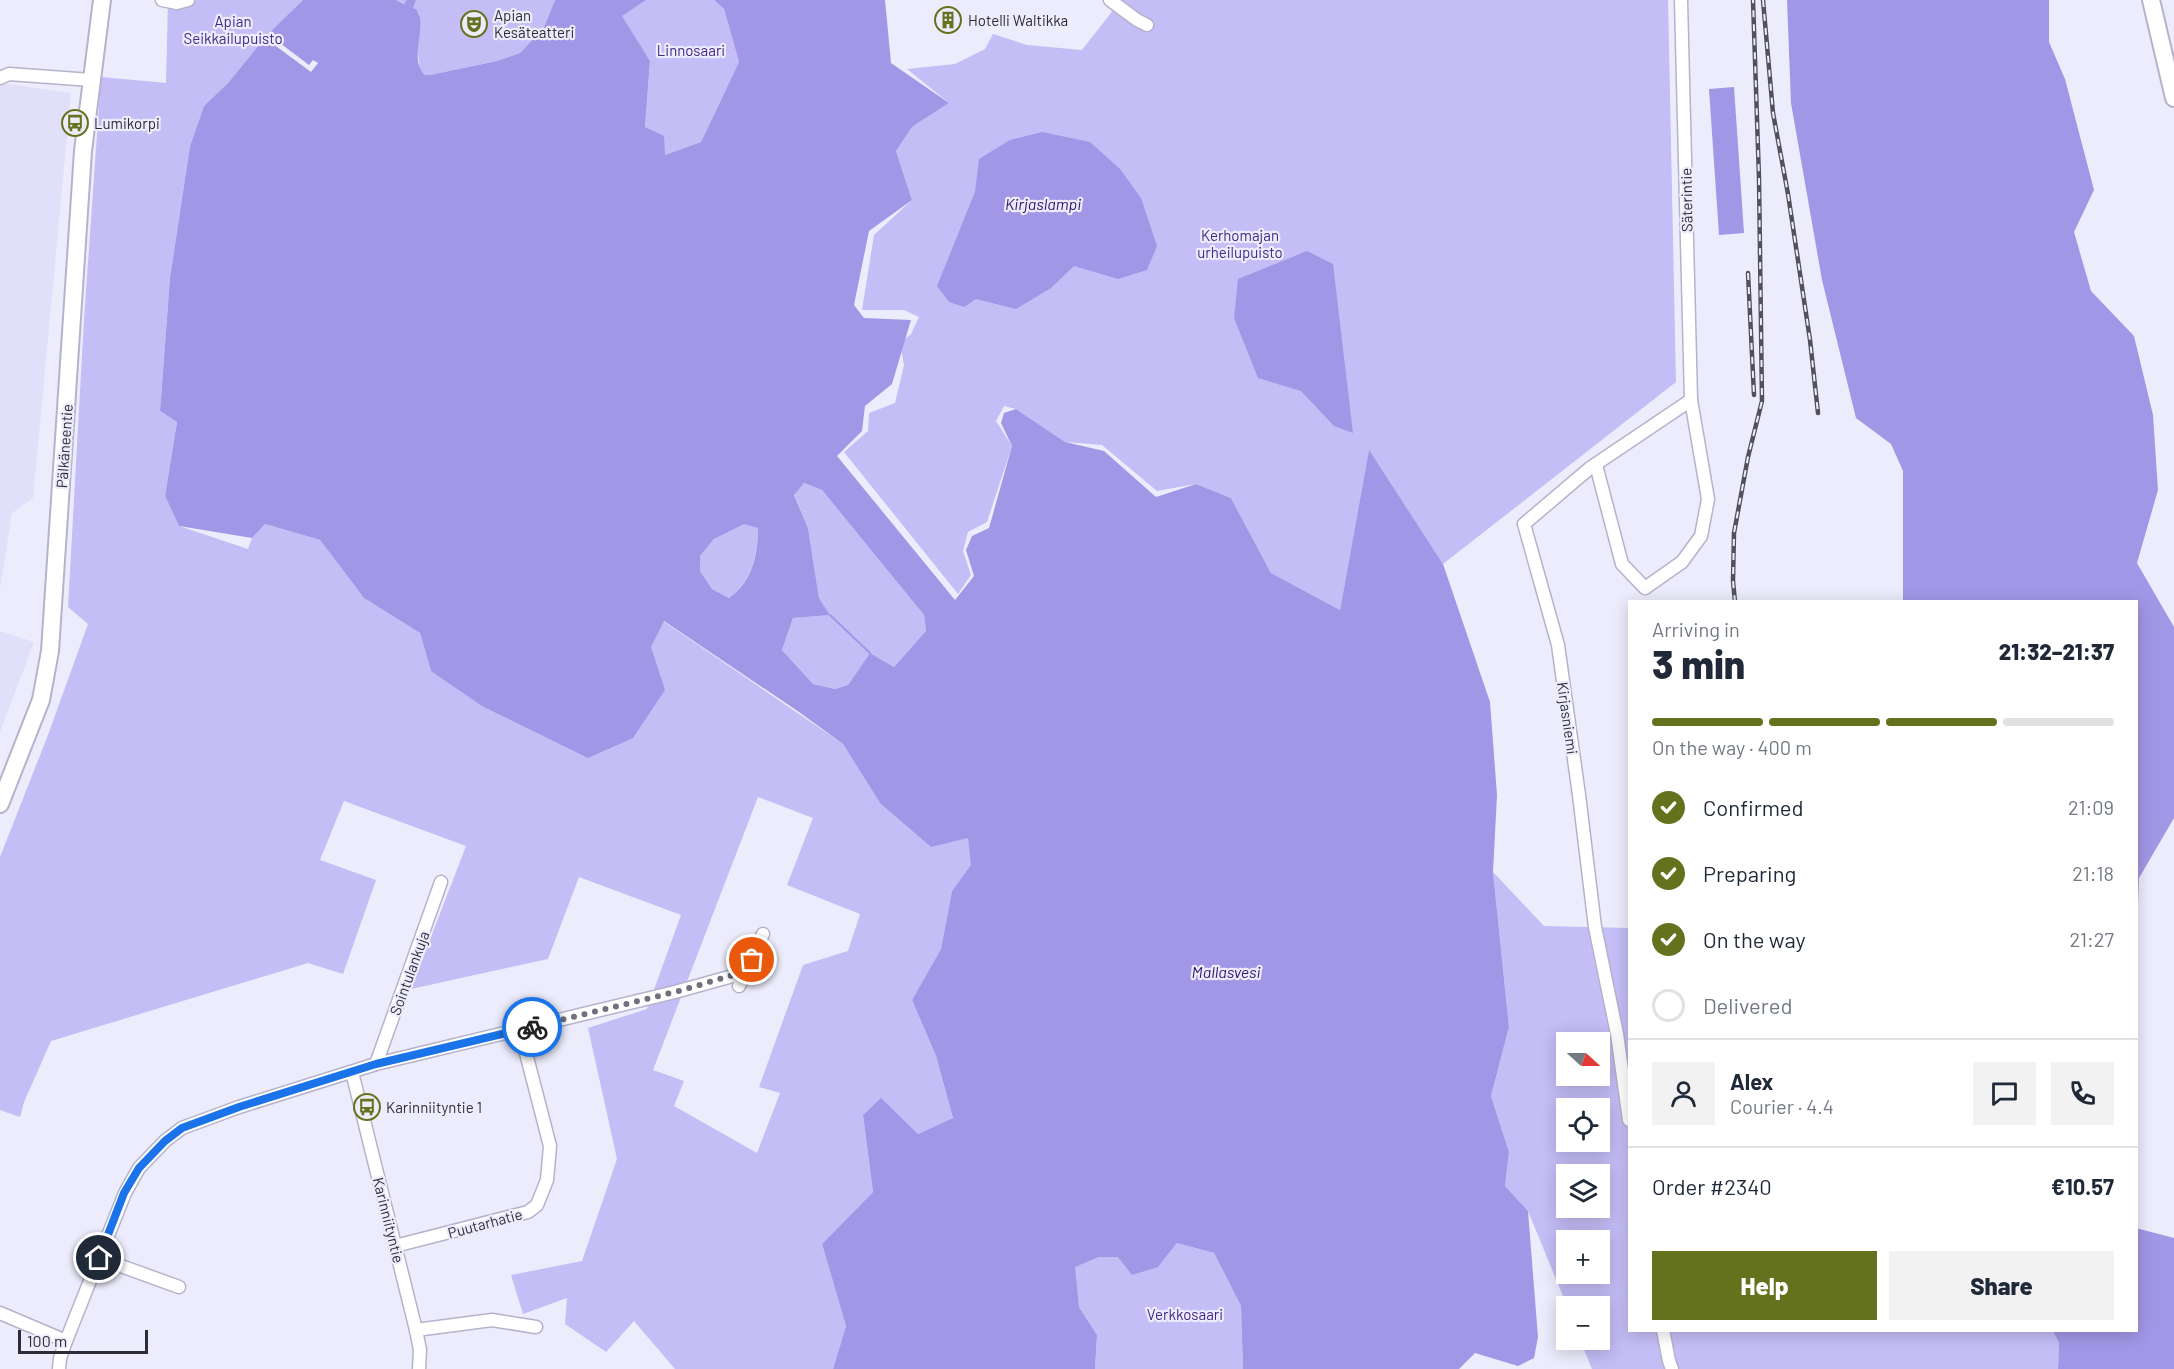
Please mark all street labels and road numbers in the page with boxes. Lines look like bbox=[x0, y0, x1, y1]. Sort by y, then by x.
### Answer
street label: Säterintie bbox=[1676, 168, 1696, 232]
street label: Pälkäneentie bbox=[52, 403, 76, 489]
street label: Kirjasniemi bbox=[1554, 681, 1582, 755]
street label: Sointulankuja bbox=[385, 928, 433, 1018]
street label: Karinniityntie bbox=[370, 1175, 408, 1265]
street label: Puutarhatie bbox=[446, 1204, 524, 1242]

